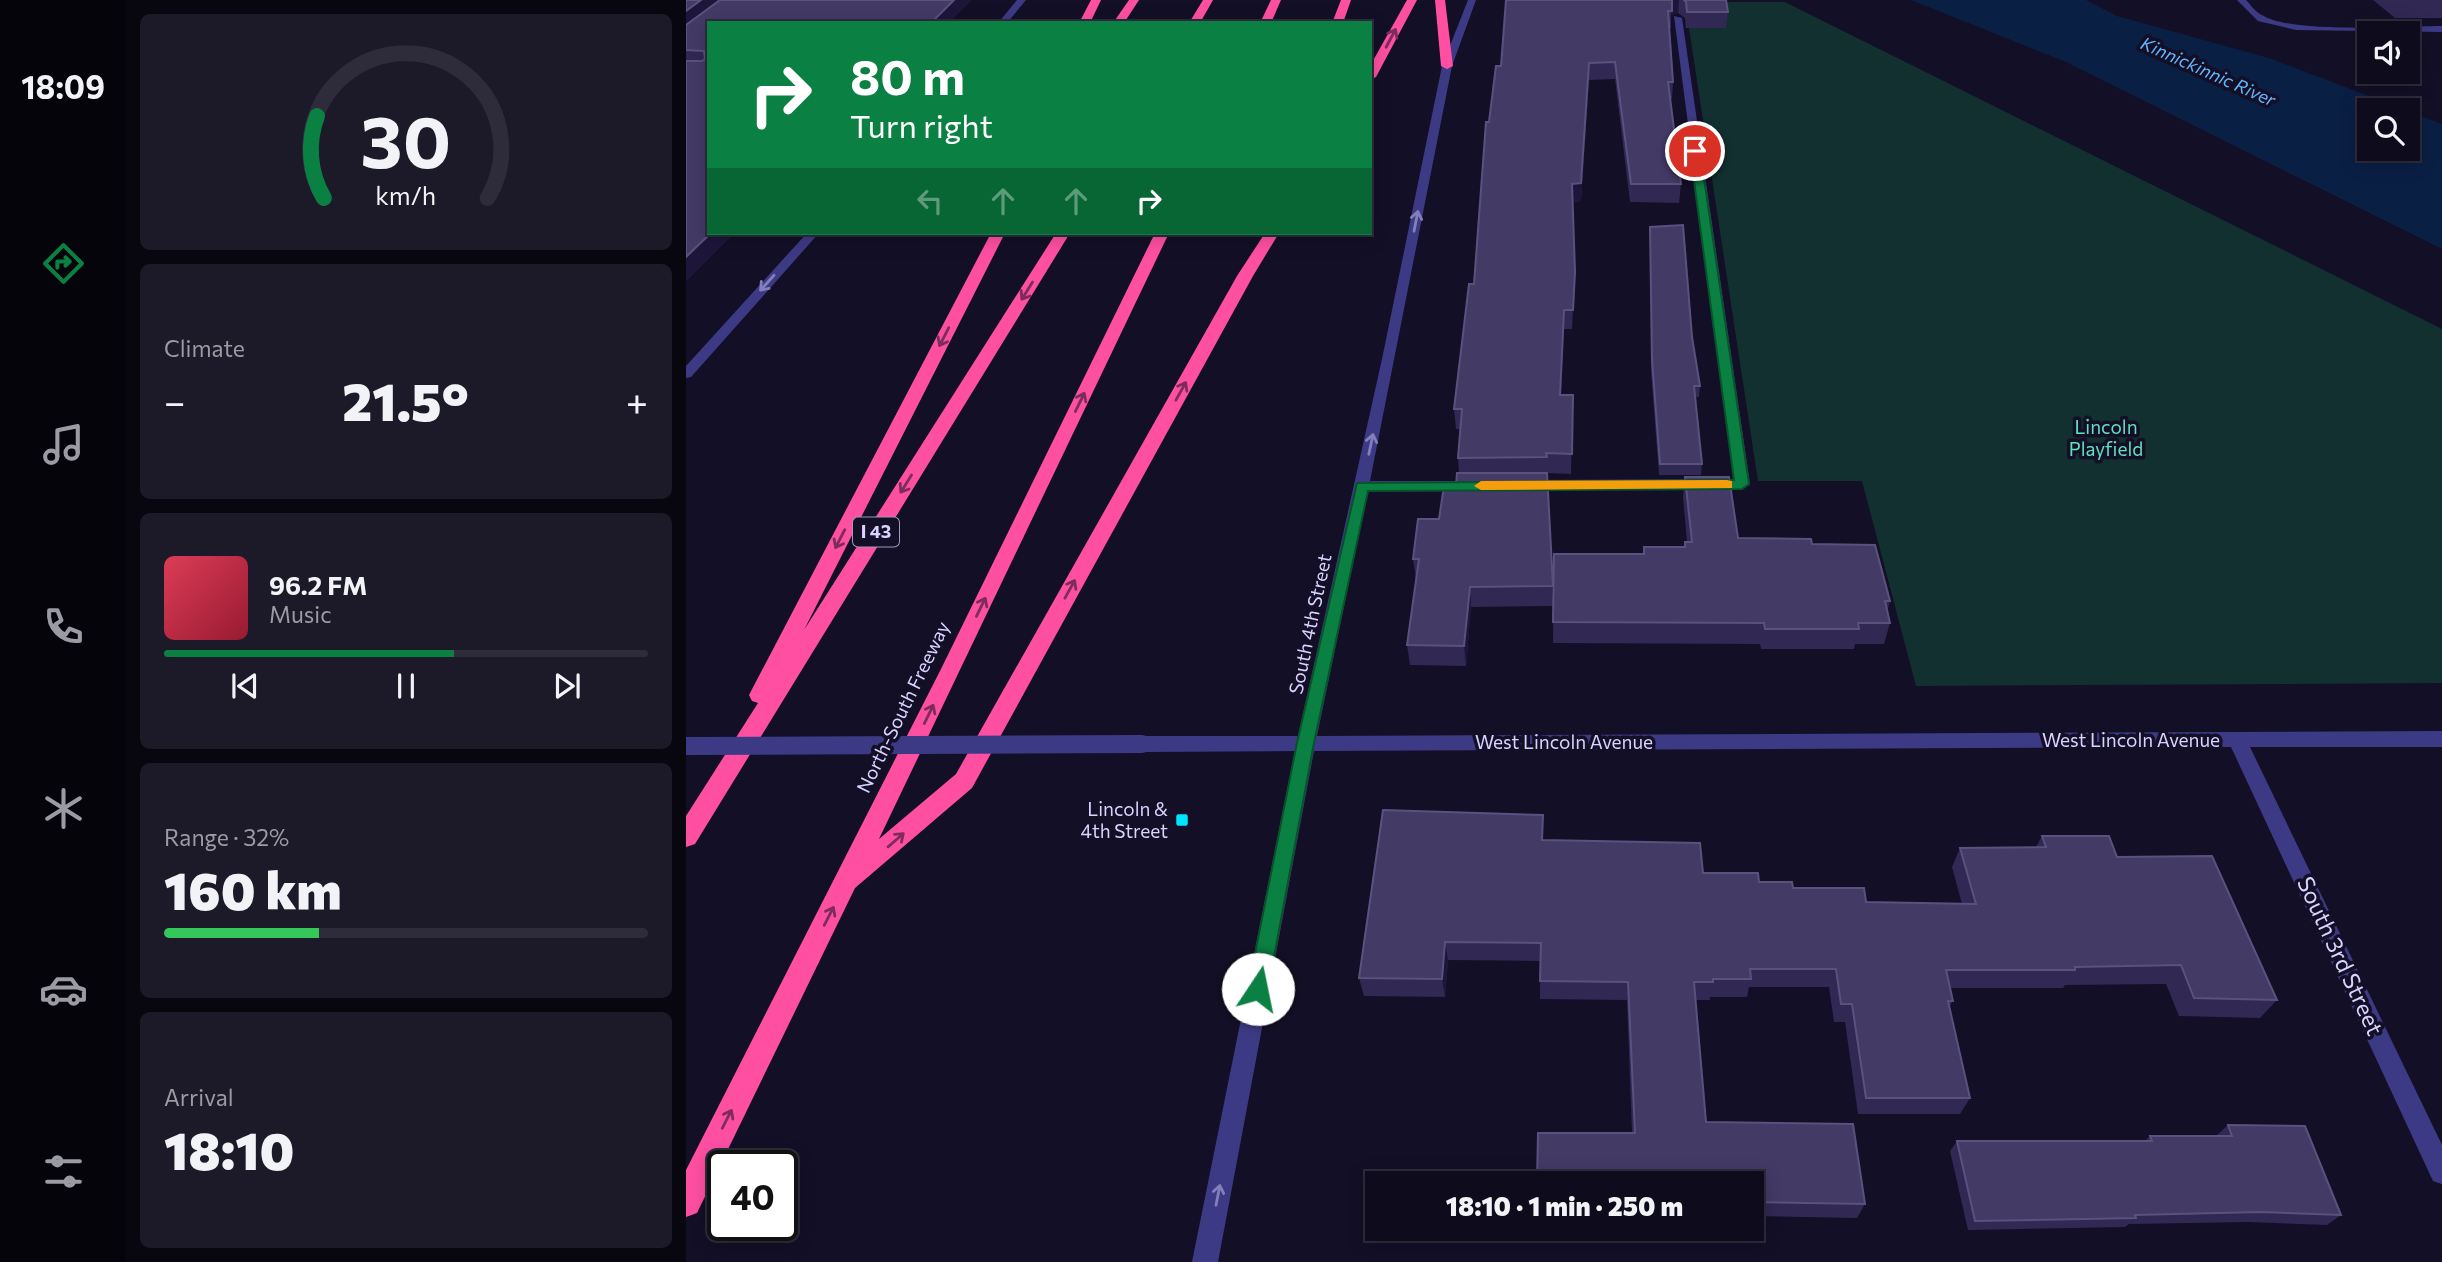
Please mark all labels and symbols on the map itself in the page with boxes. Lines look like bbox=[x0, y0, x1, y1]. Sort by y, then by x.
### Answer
one-way arrow bbox=[1384, 29, 1398, 49]
water label: Kinnickinnic River bbox=[2138, 31, 2280, 111]
pin bbox=[1665, 121, 1725, 181]
one-way arrow bbox=[1410, 210, 1424, 233]
one-way arrow bbox=[760, 274, 776, 292]
one-way arrow bbox=[1019, 280, 1033, 300]
one-way arrow bbox=[937, 326, 950, 347]
one-way arrow bbox=[1175, 381, 1188, 402]
one-way arrow bbox=[1074, 392, 1088, 413]
park label: Lincoln Playfield bbox=[2069, 415, 2143, 460]
one-way arrow bbox=[1365, 433, 1379, 456]
one-way arrow bbox=[899, 473, 913, 493]
road number: I 43 bbox=[853, 518, 899, 546]
one-way arrow bbox=[832, 528, 846, 549]
street label: South 4th Street bbox=[1283, 551, 1336, 696]
one-way arrow bbox=[1063, 580, 1077, 600]
one-way arrow bbox=[975, 597, 989, 618]
street label: North-South Freeway bbox=[851, 617, 954, 796]
one-way arrow bbox=[923, 704, 937, 725]
street label: West Lincoln Avenue bbox=[2042, 728, 2220, 751]
street label: West Lincoln Avenue bbox=[1475, 730, 1653, 753]
place label: Lincoln & 4th Street bbox=[1081, 797, 1168, 842]
marker: Lincoln & 4th Street bbox=[1174, 812, 1190, 828]
one-way arrow bbox=[887, 832, 905, 848]
street label: South 3rd Street bbox=[2292, 872, 2390, 1039]
one-way arrow bbox=[823, 906, 837, 927]
position arrow bbox=[1221, 952, 1295, 1026]
one-way arrow bbox=[721, 1110, 735, 1130]
speed limit sign: 40 bbox=[707, 1150, 798, 1241]
one-way arrow bbox=[1212, 1184, 1225, 1207]

